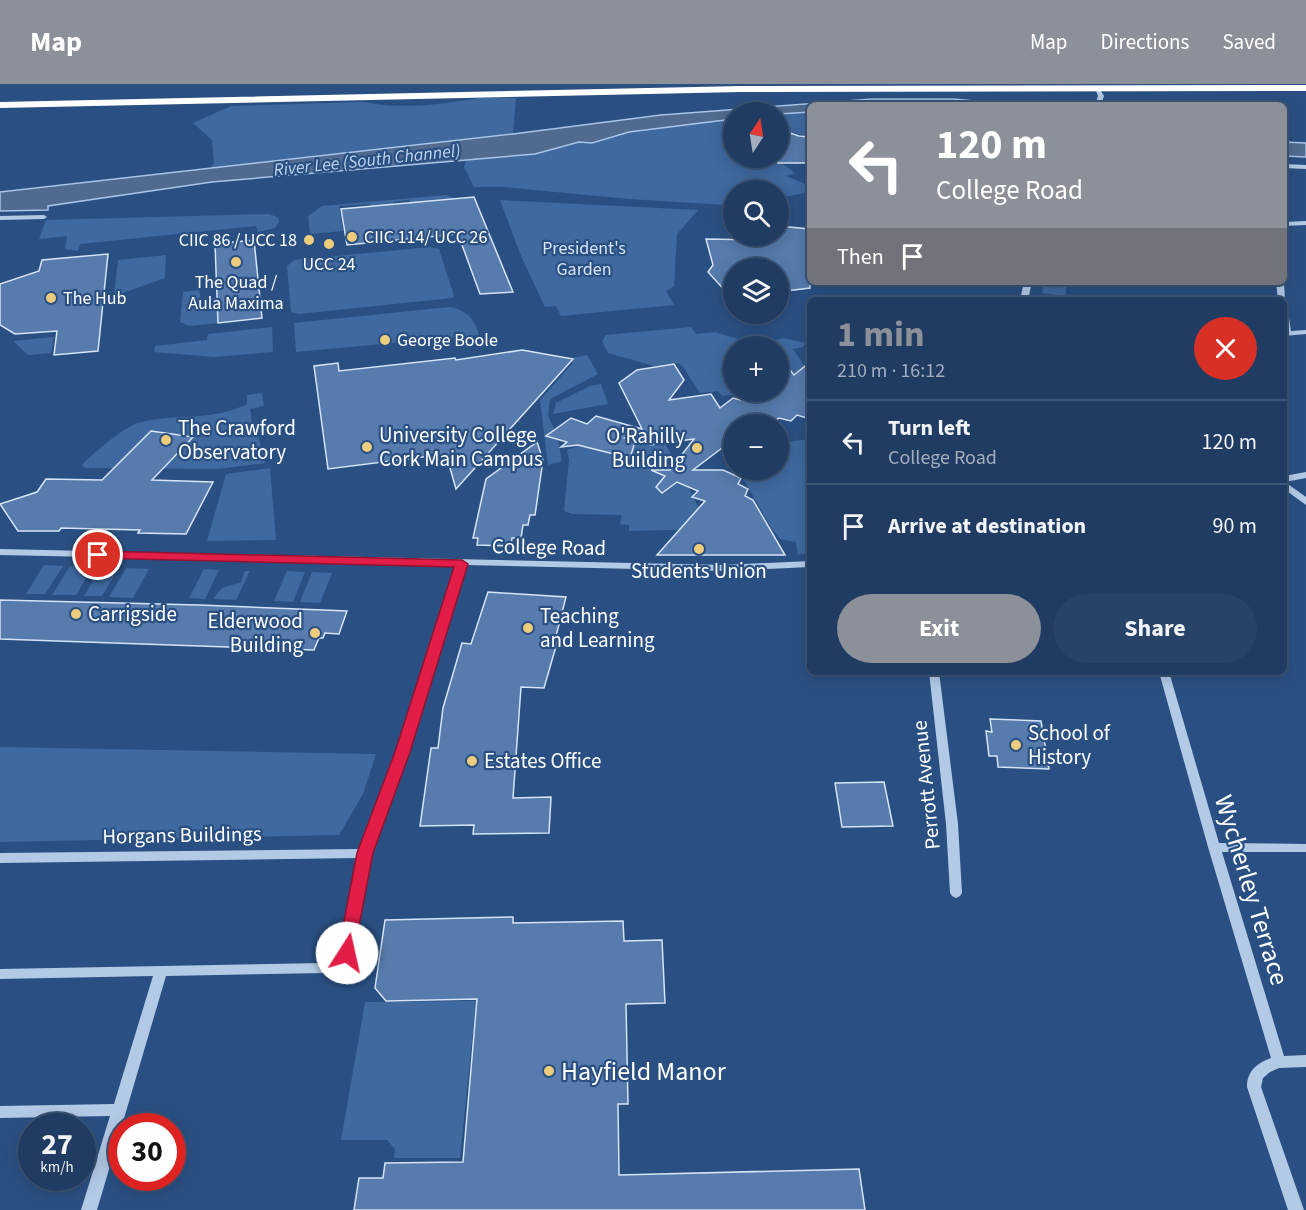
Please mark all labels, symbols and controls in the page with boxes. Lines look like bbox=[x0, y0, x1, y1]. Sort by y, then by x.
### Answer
text: Map bbox=[30, 22, 82, 62]
text: Map bbox=[1030, 27, 1068, 57]
text: Directions bbox=[1101, 27, 1189, 57]
text: Saved bbox=[1222, 27, 1276, 57]
north arrow bbox=[723, 102, 789, 168]
map controls bbox=[723, 102, 789, 480]
text: 120 m bbox=[936, 115, 1047, 175]
icon: left bbox=[837, 126, 915, 204]
water label: River Lee (South Channel) bbox=[272, 138, 462, 183]
text: College Road bbox=[936, 171, 1083, 210]
button: search bbox=[723, 180, 789, 246]
place label: CIIC 114/ UCC 26 bbox=[364, 225, 488, 250]
place label: CIIC 86 / UCC 18 bbox=[179, 228, 297, 253]
marker: CIIC 114/ UCC 26 bbox=[345, 230, 359, 244]
marker: CIIC 86 / UCC 18 bbox=[302, 233, 316, 247]
park label: President's Garden bbox=[542, 236, 626, 282]
marker: UCC 24 bbox=[322, 237, 336, 251]
icon: arrive bbox=[896, 240, 929, 273]
text: Then bbox=[837, 241, 884, 273]
place label: UCC 24 bbox=[302, 252, 356, 277]
marker: The Quad / Aula Maxima bbox=[229, 255, 243, 269]
button: layers bbox=[723, 258, 789, 324]
place label: The Quad / Aula Maxima bbox=[188, 270, 284, 316]
place label: The Hub bbox=[63, 286, 126, 311]
marker: The Hub bbox=[44, 291, 58, 305]
text: 1 min bbox=[837, 309, 925, 360]
button: close bbox=[1194, 317, 1257, 380]
place label: George Boole bbox=[397, 328, 498, 353]
marker: George Boole bbox=[378, 333, 392, 347]
button: + bbox=[723, 336, 789, 402]
text: 210 m · 16:12 bbox=[837, 357, 945, 385]
text: Turn left bbox=[888, 412, 970, 444]
place label: The Crawford Observatory bbox=[178, 413, 296, 467]
button: − bbox=[723, 414, 789, 480]
place label: University College Cork Main Campus bbox=[379, 420, 543, 474]
place label: O'Rahilly Building bbox=[606, 421, 685, 475]
icon: left bbox=[837, 426, 870, 459]
text: 120 m bbox=[1202, 426, 1257, 458]
marker: The Crawford Observatory bbox=[159, 433, 173, 447]
marker: University College Cork Main Campus bbox=[360, 440, 374, 454]
marker: O'Rahilly Building bbox=[690, 441, 704, 455]
text: College Road bbox=[888, 444, 997, 472]
icon: arrive bbox=[837, 510, 870, 543]
text: Arrive at destination bbox=[888, 510, 1086, 542]
text: 90 m bbox=[1212, 510, 1257, 542]
pin bbox=[72, 529, 123, 580]
street label: College Road bbox=[492, 531, 606, 563]
icon: arrive bbox=[81, 538, 114, 571]
marker: Students Union bbox=[692, 542, 706, 556]
place label: Students Union bbox=[631, 556, 767, 586]
button: Exit bbox=[837, 594, 1041, 663]
button: Share bbox=[1053, 594, 1257, 663]
place label: Carrigside bbox=[88, 599, 177, 629]
place label: Teaching and Learning bbox=[540, 601, 655, 655]
place label: Elderwood Building bbox=[207, 606, 303, 660]
marker: Carrigside bbox=[69, 607, 83, 621]
marker: Teaching and Learning bbox=[521, 621, 535, 635]
marker: Elderwood Building bbox=[308, 626, 322, 640]
place label: School of History bbox=[1028, 718, 1111, 772]
street label: Perrott Avenue bbox=[904, 719, 948, 851]
marker: School of History bbox=[1009, 738, 1023, 752]
place label: Estates Office bbox=[484, 746, 601, 776]
marker: Estates Office bbox=[465, 754, 479, 768]
street label: Wycherley Terrace bbox=[1205, 790, 1298, 990]
street label: Horgans Buildings bbox=[102, 819, 262, 851]
position arrow bbox=[315, 921, 379, 985]
place label: Hayfield Manor bbox=[561, 1053, 727, 1090]
marker: Hayfield Manor bbox=[542, 1064, 556, 1078]
speed limit sign: 30 bbox=[108, 1113, 186, 1191]
text: 27 bbox=[41, 1123, 73, 1166]
text: km/h bbox=[40, 1157, 74, 1178]

